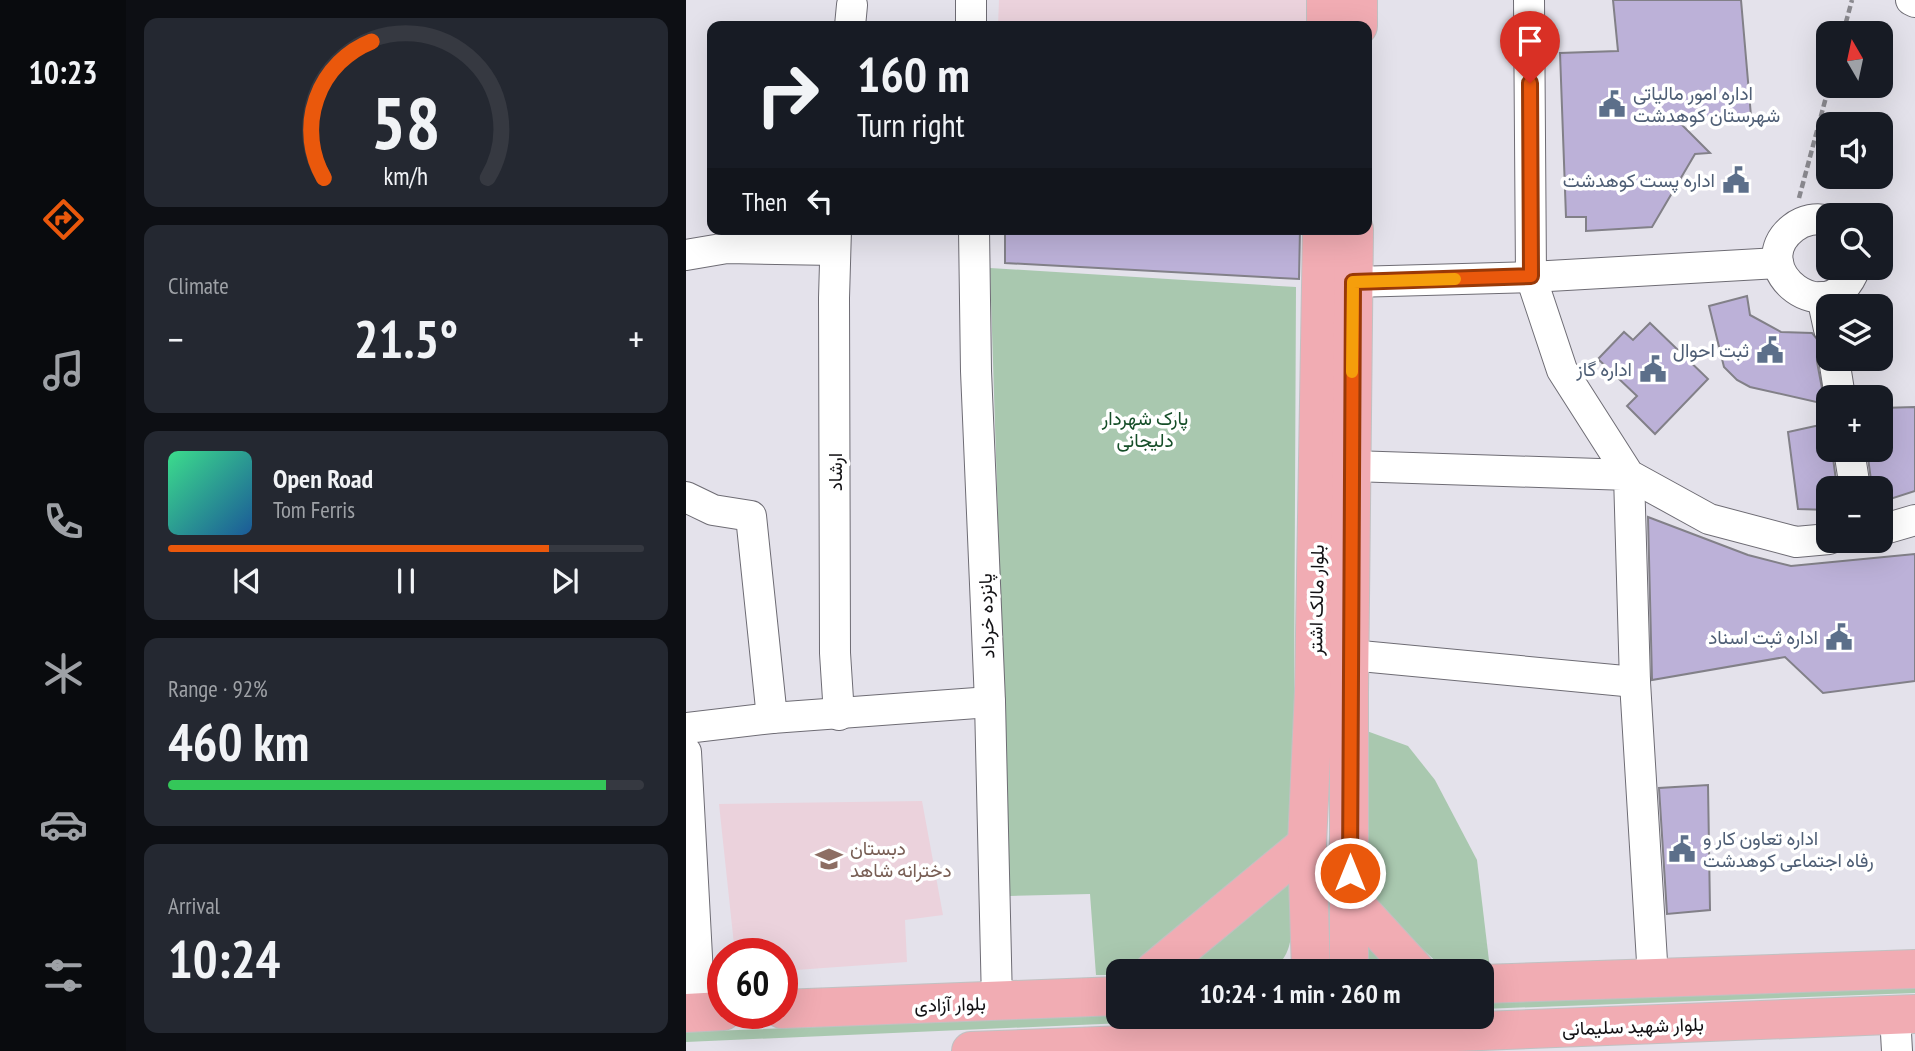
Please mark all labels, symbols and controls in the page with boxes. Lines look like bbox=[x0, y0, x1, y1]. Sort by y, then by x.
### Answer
pin bbox=[1500, 11, 1560, 83]
north arrow bbox=[1816, 21, 1894, 98]
map controls bbox=[1816, 21, 1893, 553]
icon: arrive bbox=[1511, 22, 1549, 60]
text: 160 m bbox=[857, 42, 970, 106]
icon: right bbox=[742, 49, 833, 140]
text: 10:23 bbox=[28, 51, 98, 93]
text: 58 bbox=[371, 75, 441, 169]
place label: اداره امور مالیاتی شهرستان کوهدشت bbox=[1633, 81, 1780, 127]
public building icon: اداره امور مالیاتی شهرستان کوهدشت bbox=[1597, 89, 1627, 119]
text: Turn right bbox=[857, 104, 965, 146]
button: sound bbox=[1816, 112, 1893, 189]
text: km/h bbox=[384, 160, 428, 192]
public building icon: اداره پست کوهدشت bbox=[1721, 165, 1751, 195]
place label: اداره پست کوهدشت bbox=[1563, 168, 1715, 194]
icon: left bbox=[801, 182, 839, 220]
text: Then bbox=[742, 185, 787, 218]
icon: directions bbox=[39, 195, 88, 244]
button: search bbox=[1816, 203, 1893, 280]
text: Climate bbox=[168, 271, 229, 300]
button: layers bbox=[1816, 294, 1893, 371]
text: 21.5° bbox=[354, 305, 458, 372]
text: − bbox=[168, 314, 184, 363]
text: + bbox=[628, 314, 644, 363]
public building icon: ثبت احوال bbox=[1755, 335, 1785, 365]
place label: ثبت احوال bbox=[1673, 338, 1749, 362]
icon: music bbox=[39, 346, 88, 395]
public building icon: اداره گاز bbox=[1638, 354, 1668, 384]
place label: اداره گاز bbox=[1575, 357, 1632, 381]
button: + bbox=[1816, 385, 1893, 462]
park label: پارک شهردار دلیجانی bbox=[1101, 406, 1188, 452]
street label: ارشاد bbox=[823, 453, 847, 491]
text: Open Road bbox=[273, 462, 373, 495]
button: − bbox=[1816, 476, 1893, 553]
text: Tom Ferris bbox=[273, 495, 355, 524]
icon: phone bbox=[39, 497, 88, 546]
street label: بلوار مالک اشتر bbox=[1303, 544, 1329, 657]
icon: previous bbox=[228, 562, 266, 600]
icon: pause bbox=[387, 562, 425, 600]
icon: next bbox=[546, 562, 584, 600]
street label: پانزده خرداد bbox=[973, 573, 1001, 659]
public building icon: اداره ثبت اسناد bbox=[1824, 622, 1854, 652]
place label: اداره ثبت اسناد bbox=[1708, 625, 1818, 649]
icon: climate bbox=[39, 649, 88, 698]
text: Range · 92% bbox=[168, 674, 268, 703]
text: 460 km bbox=[168, 708, 309, 775]
icon: car bbox=[39, 800, 88, 849]
place label: اداره تعاون کار و رفاه اجتماعی کوهدشت bbox=[1703, 826, 1874, 872]
public building icon: اداره تعاون کار و رفاه اجتماعی کوهدشت bbox=[1667, 834, 1697, 864]
place label: دبستان دخترانه شاهد bbox=[850, 836, 952, 882]
position arrow bbox=[1313, 836, 1387, 910]
school or university icon: دبستان دخترانه شاهد bbox=[814, 844, 844, 874]
text: Arrival bbox=[168, 891, 220, 920]
text: 10:24 bbox=[168, 925, 280, 992]
speed limit sign: 60 bbox=[707, 938, 798, 1029]
icon: filters bbox=[39, 951, 88, 1000]
text: 10:24 · 1 min · 260 m bbox=[1200, 977, 1400, 1010]
street label: بلوار آزادی bbox=[914, 991, 986, 1017]
street label: بلوار شهید سلیمانی bbox=[1562, 1012, 1704, 1040]

